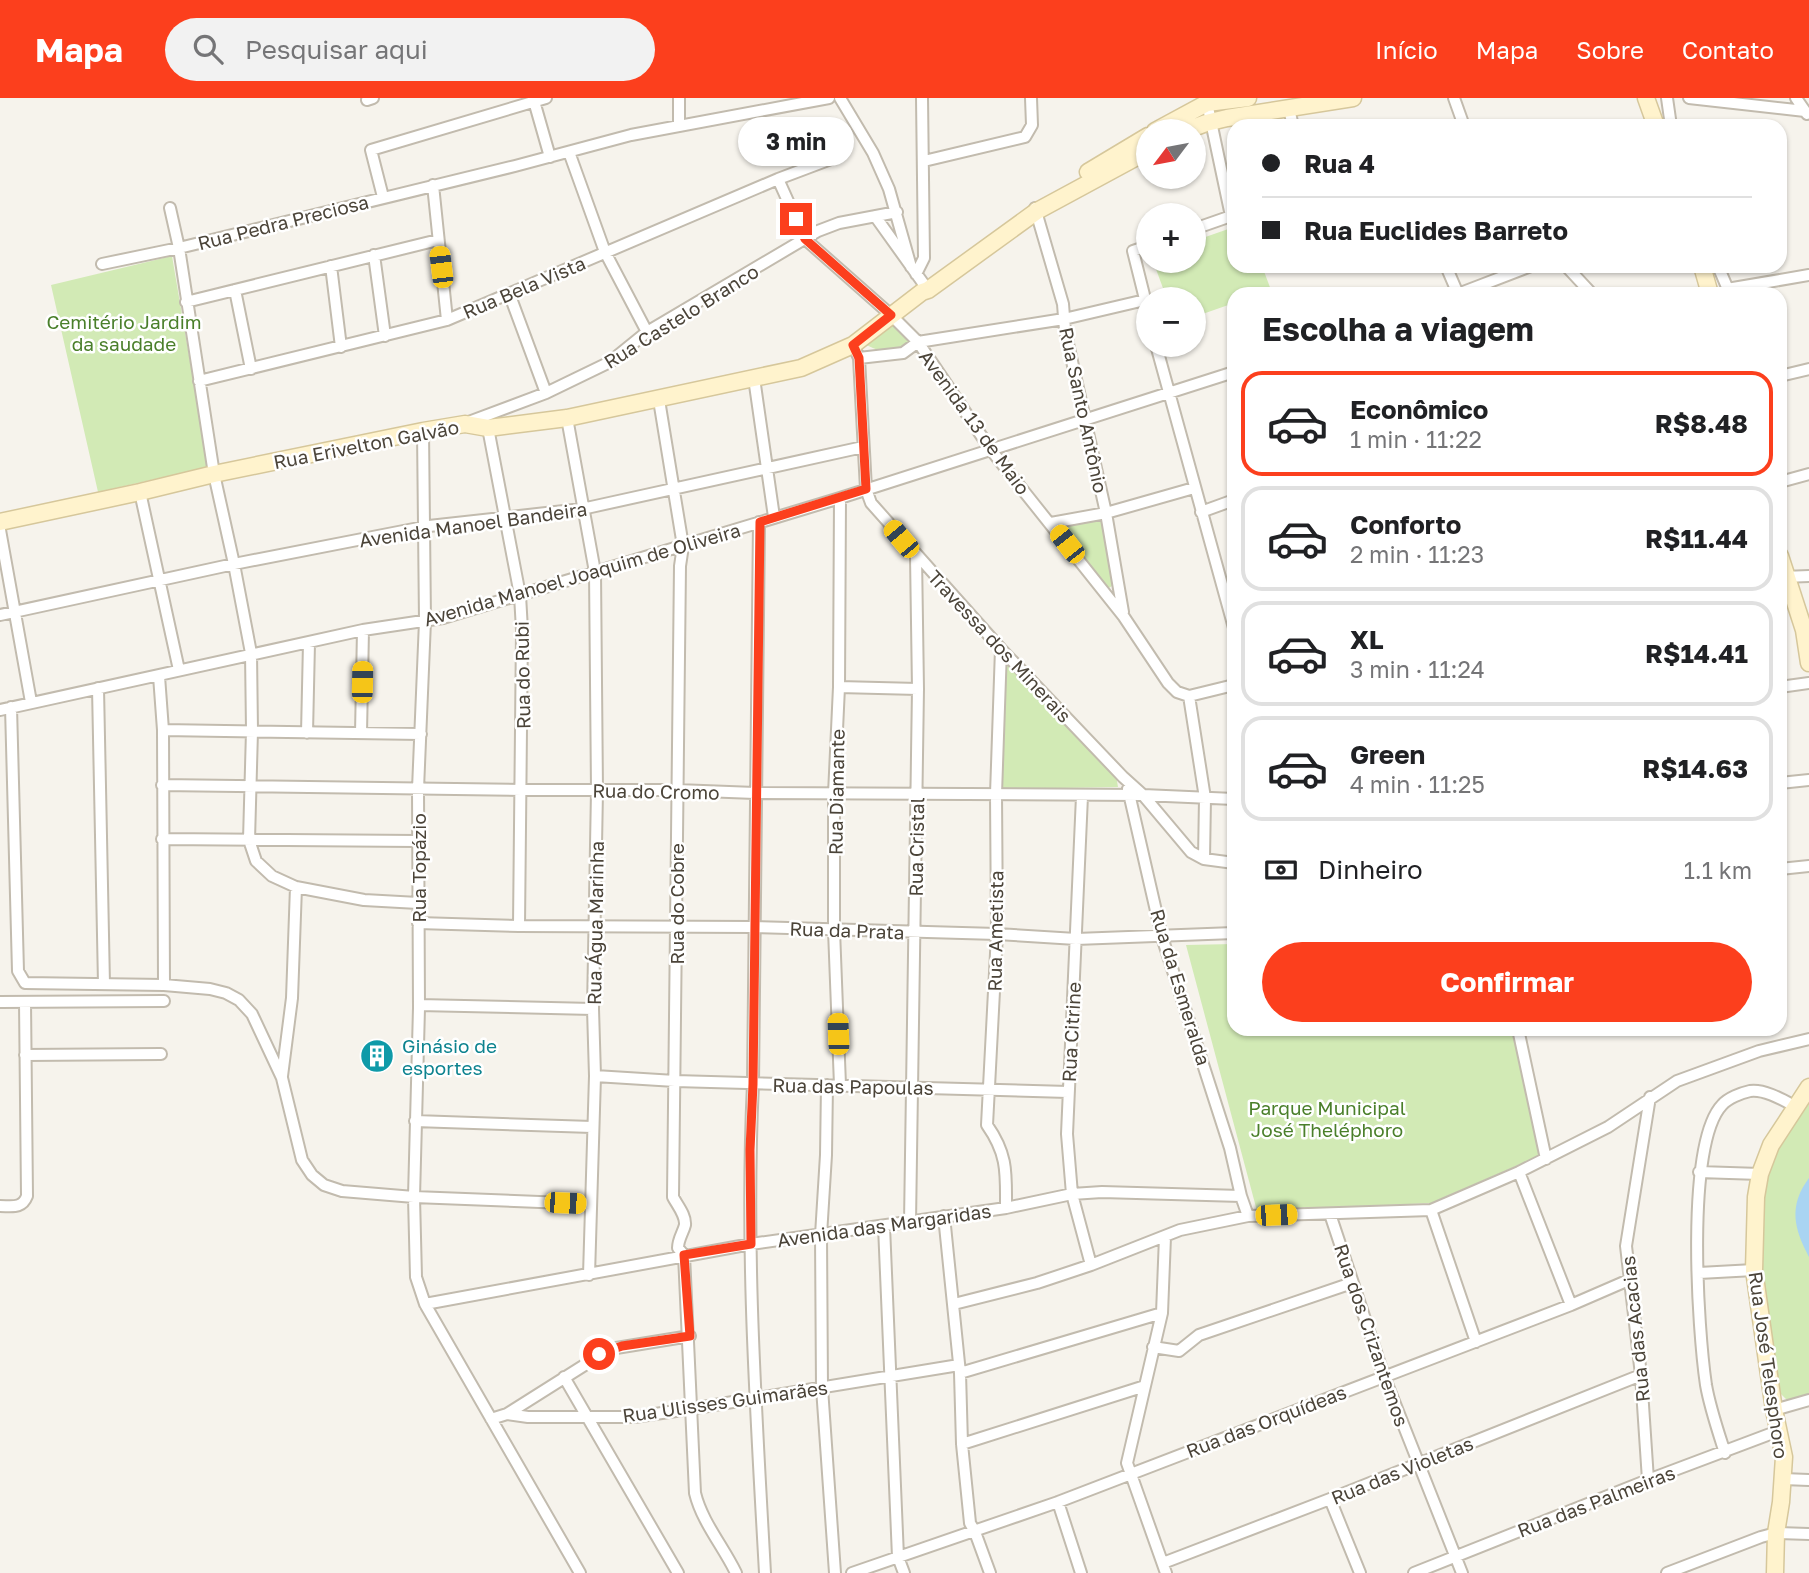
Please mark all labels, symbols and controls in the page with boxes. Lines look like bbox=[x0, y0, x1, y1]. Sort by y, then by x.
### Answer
search box bbox=[165, 18, 655, 81]
text: Mapa bbox=[35, 30, 123, 69]
icon: search bbox=[189, 30, 227, 68]
text: Pesquisar aqui bbox=[245, 34, 428, 65]
text: Início bbox=[1375, 35, 1438, 64]
text: Mapa bbox=[1476, 35, 1538, 64]
text: Sobre bbox=[1576, 35, 1644, 64]
text: Contato bbox=[1682, 35, 1774, 64]
callout: 3 min bbox=[738, 117, 854, 166]
north arrow bbox=[1136, 119, 1206, 189]
map controls bbox=[1136, 119, 1206, 357]
text: 3 min bbox=[766, 127, 826, 155]
text: Rua 4 bbox=[1304, 148, 1375, 179]
street label: Rua Pedra Preciosa bbox=[195, 190, 371, 254]
route end bbox=[780, 203, 812, 235]
button: + bbox=[1136, 203, 1206, 273]
text: Rua Euclides Barreto bbox=[1304, 215, 1568, 246]
car bbox=[429, 245, 454, 289]
street label: Rua Bela Vista bbox=[459, 251, 589, 323]
street label: Rua Castelo Branco bbox=[599, 259, 763, 373]
button: − bbox=[1136, 287, 1206, 357]
park label: Cemitério Jardim da saudade bbox=[46, 310, 202, 355]
text: Escolha a viagem bbox=[1262, 310, 1534, 348]
street label: Rua Santo Antônio bbox=[1055, 325, 1113, 495]
street label: Avenida 13 de Maio bbox=[915, 345, 1035, 499]
icon: car bbox=[1266, 392, 1329, 455]
text: Econômico bbox=[1350, 394, 1488, 425]
text: R$8.48 bbox=[1655, 408, 1748, 439]
street label: Rua Erivelton Galvão bbox=[271, 415, 461, 473]
text: 1 min · 11:22 bbox=[1350, 425, 1482, 453]
street label: Avenida Manoel Bandeira bbox=[358, 497, 588, 551]
icon: car bbox=[1266, 507, 1329, 570]
text: Conforto bbox=[1350, 509, 1461, 540]
car bbox=[880, 516, 923, 562]
street label: Avenida Manoel Joaquim de Oliveira bbox=[421, 518, 743, 630]
car bbox=[1046, 521, 1089, 567]
text: R$11.44 bbox=[1645, 523, 1748, 554]
text: 2 min · 11:23 bbox=[1350, 540, 1484, 568]
street label: Travessa dos Minerais bbox=[923, 565, 1077, 727]
street label: Rua do Rubi bbox=[510, 621, 534, 729]
icon: car bbox=[1266, 622, 1329, 685]
text: XL bbox=[1350, 624, 1384, 655]
text: R$14.41 bbox=[1645, 638, 1748, 669]
text: 3 min · 11:24 bbox=[1350, 655, 1485, 683]
car bbox=[352, 661, 373, 703]
street label: Rua Diamante bbox=[823, 729, 849, 855]
icon: car bbox=[1266, 737, 1329, 800]
text: Green bbox=[1350, 739, 1425, 770]
text: R$14.63 bbox=[1642, 753, 1748, 784]
text: 4 min · 11:25 bbox=[1350, 770, 1485, 798]
street label: Rua do Cromo bbox=[592, 778, 720, 804]
street label: Rua Cristal bbox=[904, 797, 928, 897]
street label: Rua Topázio bbox=[407, 813, 430, 923]
street label: Rua Água Marinha bbox=[582, 841, 608, 1005]
street label: Rua do Cobre bbox=[665, 843, 688, 965]
icon: cash bbox=[1262, 851, 1300, 889]
text: Dinheiro bbox=[1318, 854, 1423, 885]
text: 1.1 km bbox=[1684, 856, 1752, 884]
street label: Rua Ametista bbox=[982, 870, 1008, 992]
street label: Rua da Esmeralda bbox=[1146, 906, 1216, 1068]
street label: Rua da Prata bbox=[789, 916, 905, 944]
button: Confirmar bbox=[1262, 942, 1752, 1022]
street label: Rua Citrine bbox=[1057, 981, 1085, 1083]
car bbox=[827, 1013, 850, 1055]
place label: Ginásio de esportes bbox=[402, 1034, 497, 1079]
building icon: Ginásio de esportes bbox=[358, 1037, 396, 1075]
street label: Rua das Papoulas bbox=[772, 1073, 934, 1099]
park label: Parque Municipal José Theléphoro bbox=[1248, 1096, 1406, 1141]
car bbox=[544, 1192, 587, 1214]
street label: Avenida das Margaridas bbox=[776, 1199, 992, 1251]
car bbox=[1255, 1204, 1298, 1226]
street label: Rua dos Crizantemos bbox=[1330, 1241, 1414, 1429]
street label: Rua das Acacias bbox=[1616, 1255, 1654, 1403]
street label: Rua José Telesphoro bbox=[1744, 1270, 1794, 1460]
route start bbox=[583, 1338, 615, 1370]
street label: Rua Ulisses Guimarães bbox=[621, 1375, 829, 1427]
street label: Rua das Orquídeas bbox=[1183, 1380, 1349, 1462]
street label: Rua das Violetas bbox=[1328, 1431, 1476, 1509]
street label: Rua das Palmeiras bbox=[1514, 1460, 1678, 1542]

